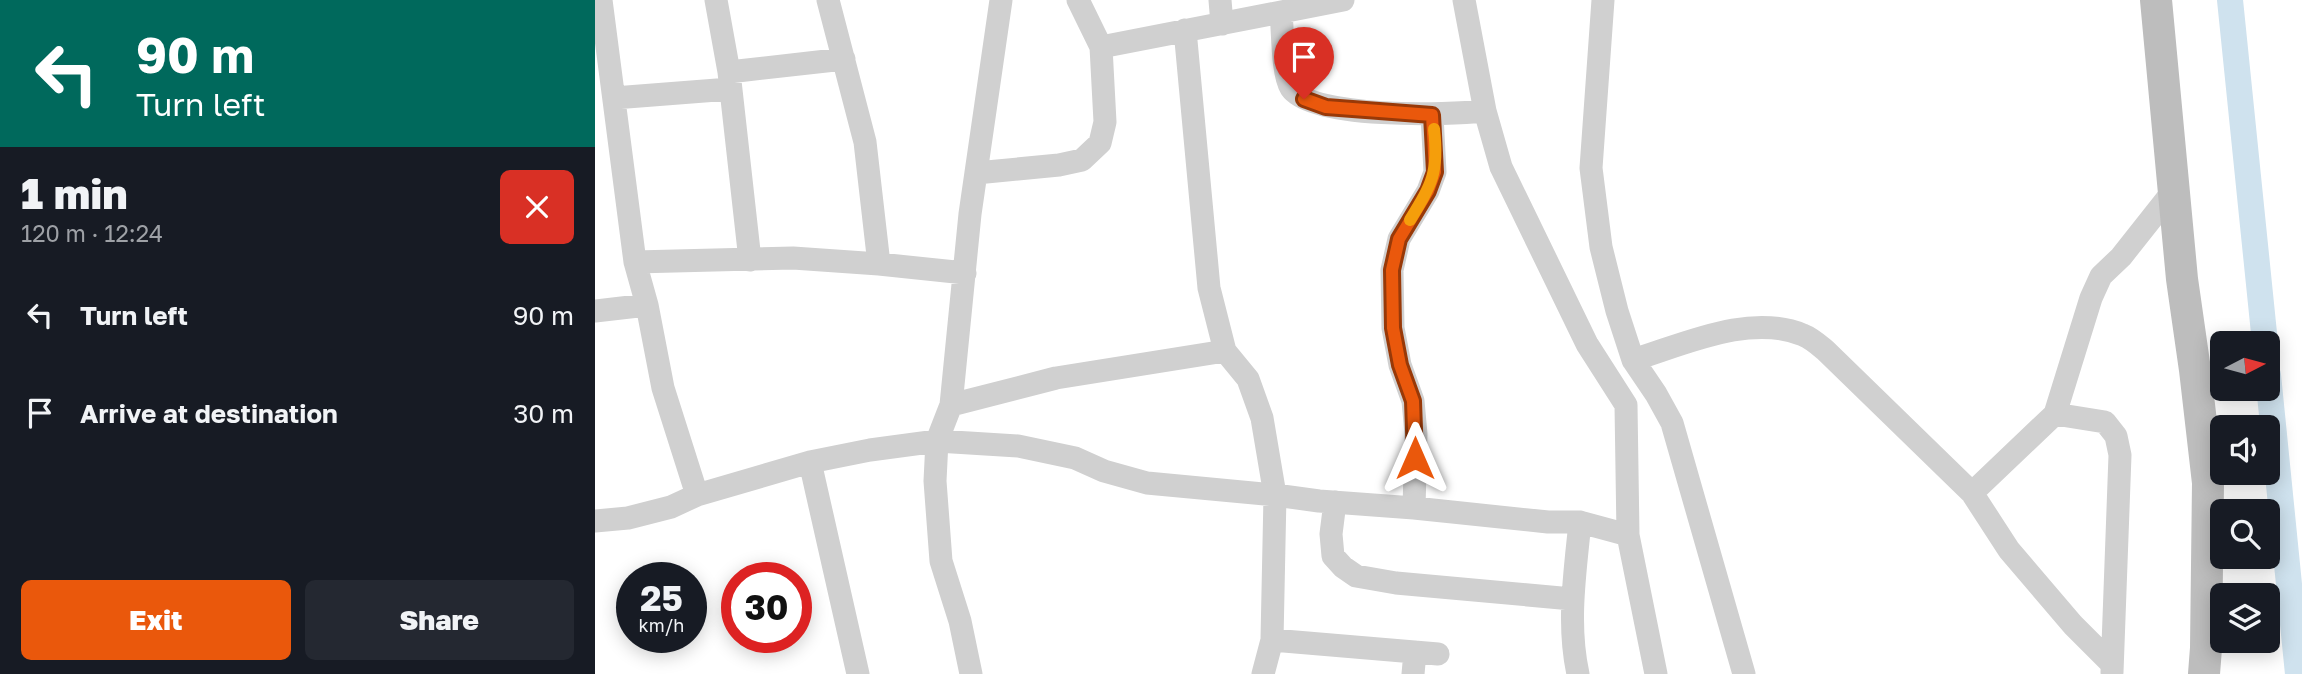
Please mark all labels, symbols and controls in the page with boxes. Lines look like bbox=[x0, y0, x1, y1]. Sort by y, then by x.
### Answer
text: 90 m bbox=[136, 25, 254, 84]
pin bbox=[1274, 27, 1334, 99]
icon: left bbox=[21, 28, 112, 119]
icon: arrive bbox=[1285, 38, 1323, 76]
text: Turn left bbox=[136, 85, 265, 123]
text: 1 min bbox=[21, 168, 128, 218]
button: close bbox=[500, 170, 574, 244]
text: 120 m · 12:24 bbox=[21, 219, 163, 247]
icon: left bbox=[21, 296, 59, 334]
text: Turn left bbox=[80, 300, 188, 331]
text: 90 m bbox=[513, 300, 574, 331]
north arrow bbox=[2210, 331, 2280, 401]
map controls bbox=[2210, 331, 2280, 653]
icon: arrive bbox=[21, 394, 59, 432]
text: Arrive at destination bbox=[80, 398, 338, 429]
text: 30 m bbox=[513, 398, 574, 429]
button: sound bbox=[2210, 415, 2280, 485]
position arrow bbox=[1378, 421, 1452, 495]
button: search bbox=[2210, 499, 2280, 569]
speed limit sign: 30 bbox=[721, 562, 812, 653]
text: 25 bbox=[640, 577, 683, 619]
button: Exit bbox=[21, 580, 291, 660]
button: Share bbox=[305, 580, 574, 660]
button: layers bbox=[2210, 583, 2280, 653]
text: km/h bbox=[639, 614, 684, 636]

